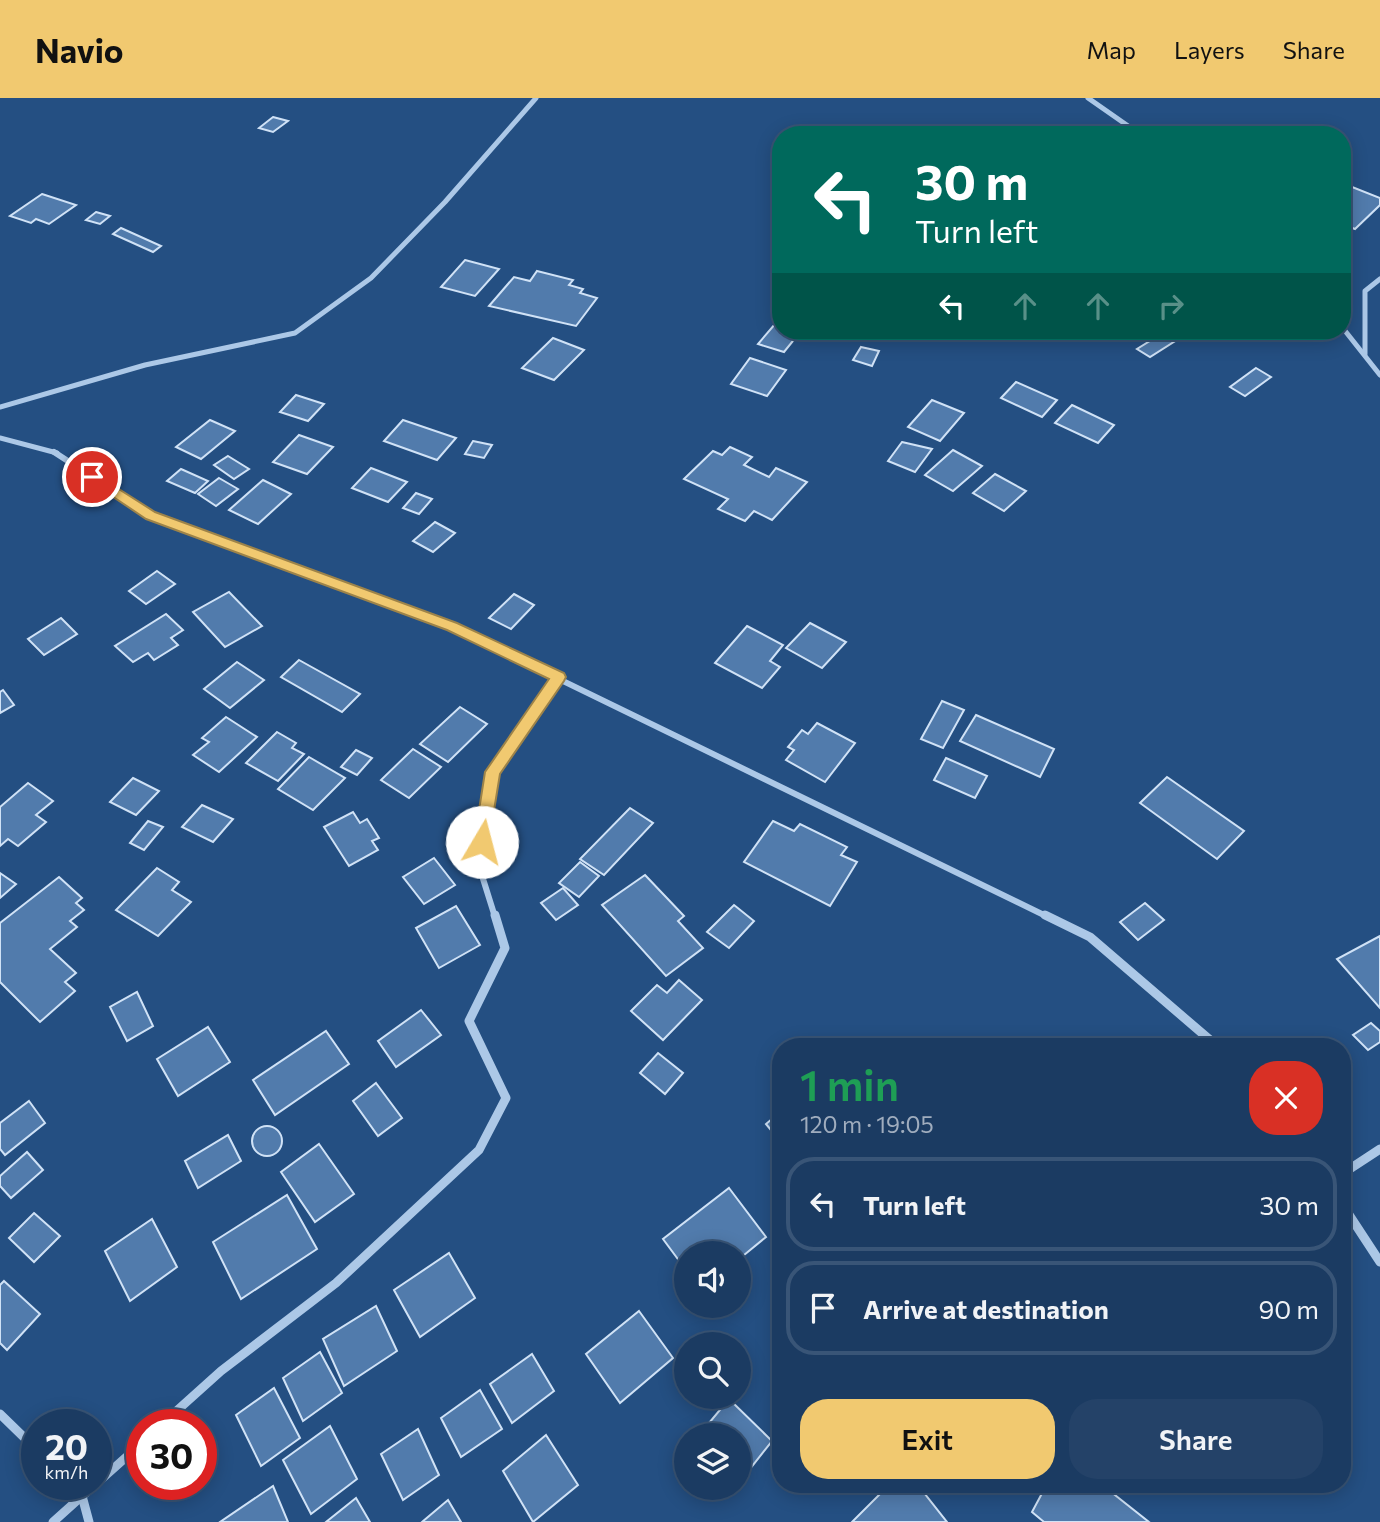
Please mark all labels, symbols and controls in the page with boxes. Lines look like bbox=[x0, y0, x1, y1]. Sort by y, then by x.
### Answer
text: Navio bbox=[35, 29, 124, 70]
text: Map bbox=[1087, 35, 1136, 64]
text: Layers bbox=[1174, 35, 1245, 64]
text: Share bbox=[1283, 35, 1345, 64]
text: 30 m bbox=[915, 150, 1028, 210]
icon: left bbox=[800, 154, 891, 245]
text: Turn left bbox=[915, 210, 1039, 250]
icon: left bbox=[933, 287, 971, 325]
icon: ahead bbox=[1006, 287, 1044, 325]
icon: ahead bbox=[1079, 287, 1117, 325]
icon: right bbox=[1152, 287, 1190, 325]
pin bbox=[62, 447, 122, 507]
icon: arrive bbox=[73, 458, 111, 496]
position arrow bbox=[445, 805, 519, 879]
text: 1 min bbox=[800, 1058, 899, 1110]
button: close bbox=[1249, 1061, 1323, 1135]
text: 120 m · 19:05 bbox=[800, 1110, 934, 1138]
icon: left bbox=[804, 1185, 842, 1223]
text: Turn left bbox=[863, 1189, 966, 1220]
text: 30 m bbox=[1260, 1189, 1319, 1220]
map controls bbox=[674, 1241, 751, 1500]
button: sound bbox=[674, 1241, 751, 1318]
icon: arrive bbox=[804, 1289, 842, 1327]
text: Arrive at destination bbox=[863, 1293, 1109, 1324]
text: 90 m bbox=[1259, 1293, 1319, 1324]
button: search bbox=[674, 1332, 751, 1409]
button: Exit bbox=[800, 1399, 1055, 1479]
button: Share bbox=[1069, 1399, 1323, 1479]
speed limit sign: 30 bbox=[126, 1409, 217, 1500]
button: layers bbox=[674, 1423, 751, 1500]
text: 20 bbox=[45, 1424, 88, 1467]
text: km/h bbox=[45, 1461, 88, 1483]

